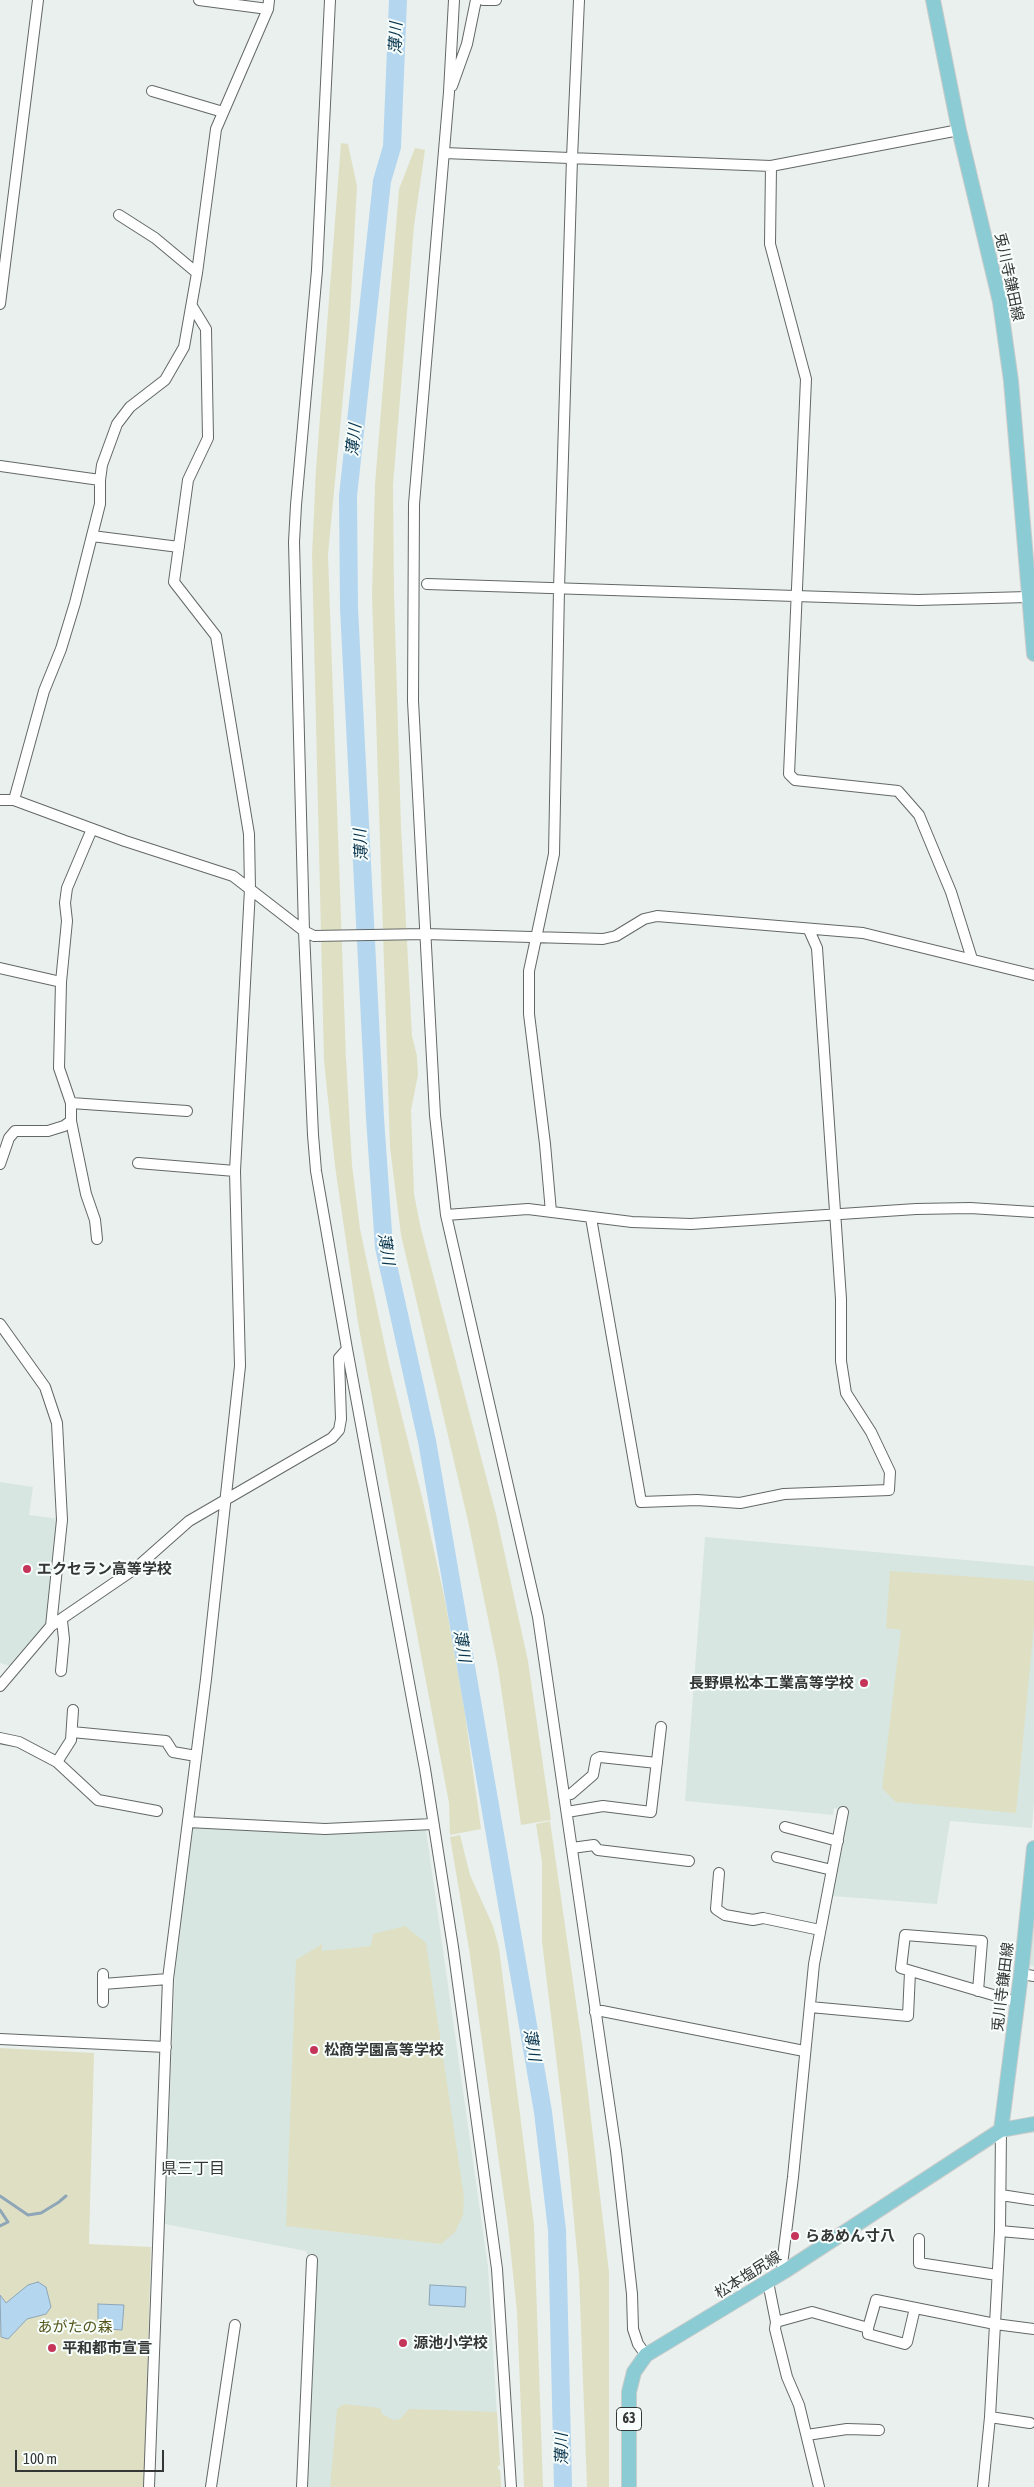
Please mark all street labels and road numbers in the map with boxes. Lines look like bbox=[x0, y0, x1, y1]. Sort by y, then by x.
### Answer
street label: 兎川寺鎌田線 bbox=[991, 231, 1027, 323]
street label: 兎川寺鎌田線 bbox=[989, 1941, 1017, 2033]
street label: 松本塩尻線 bbox=[711, 2247, 785, 2303]
road number: 63 bbox=[616, 2408, 642, 2430]

